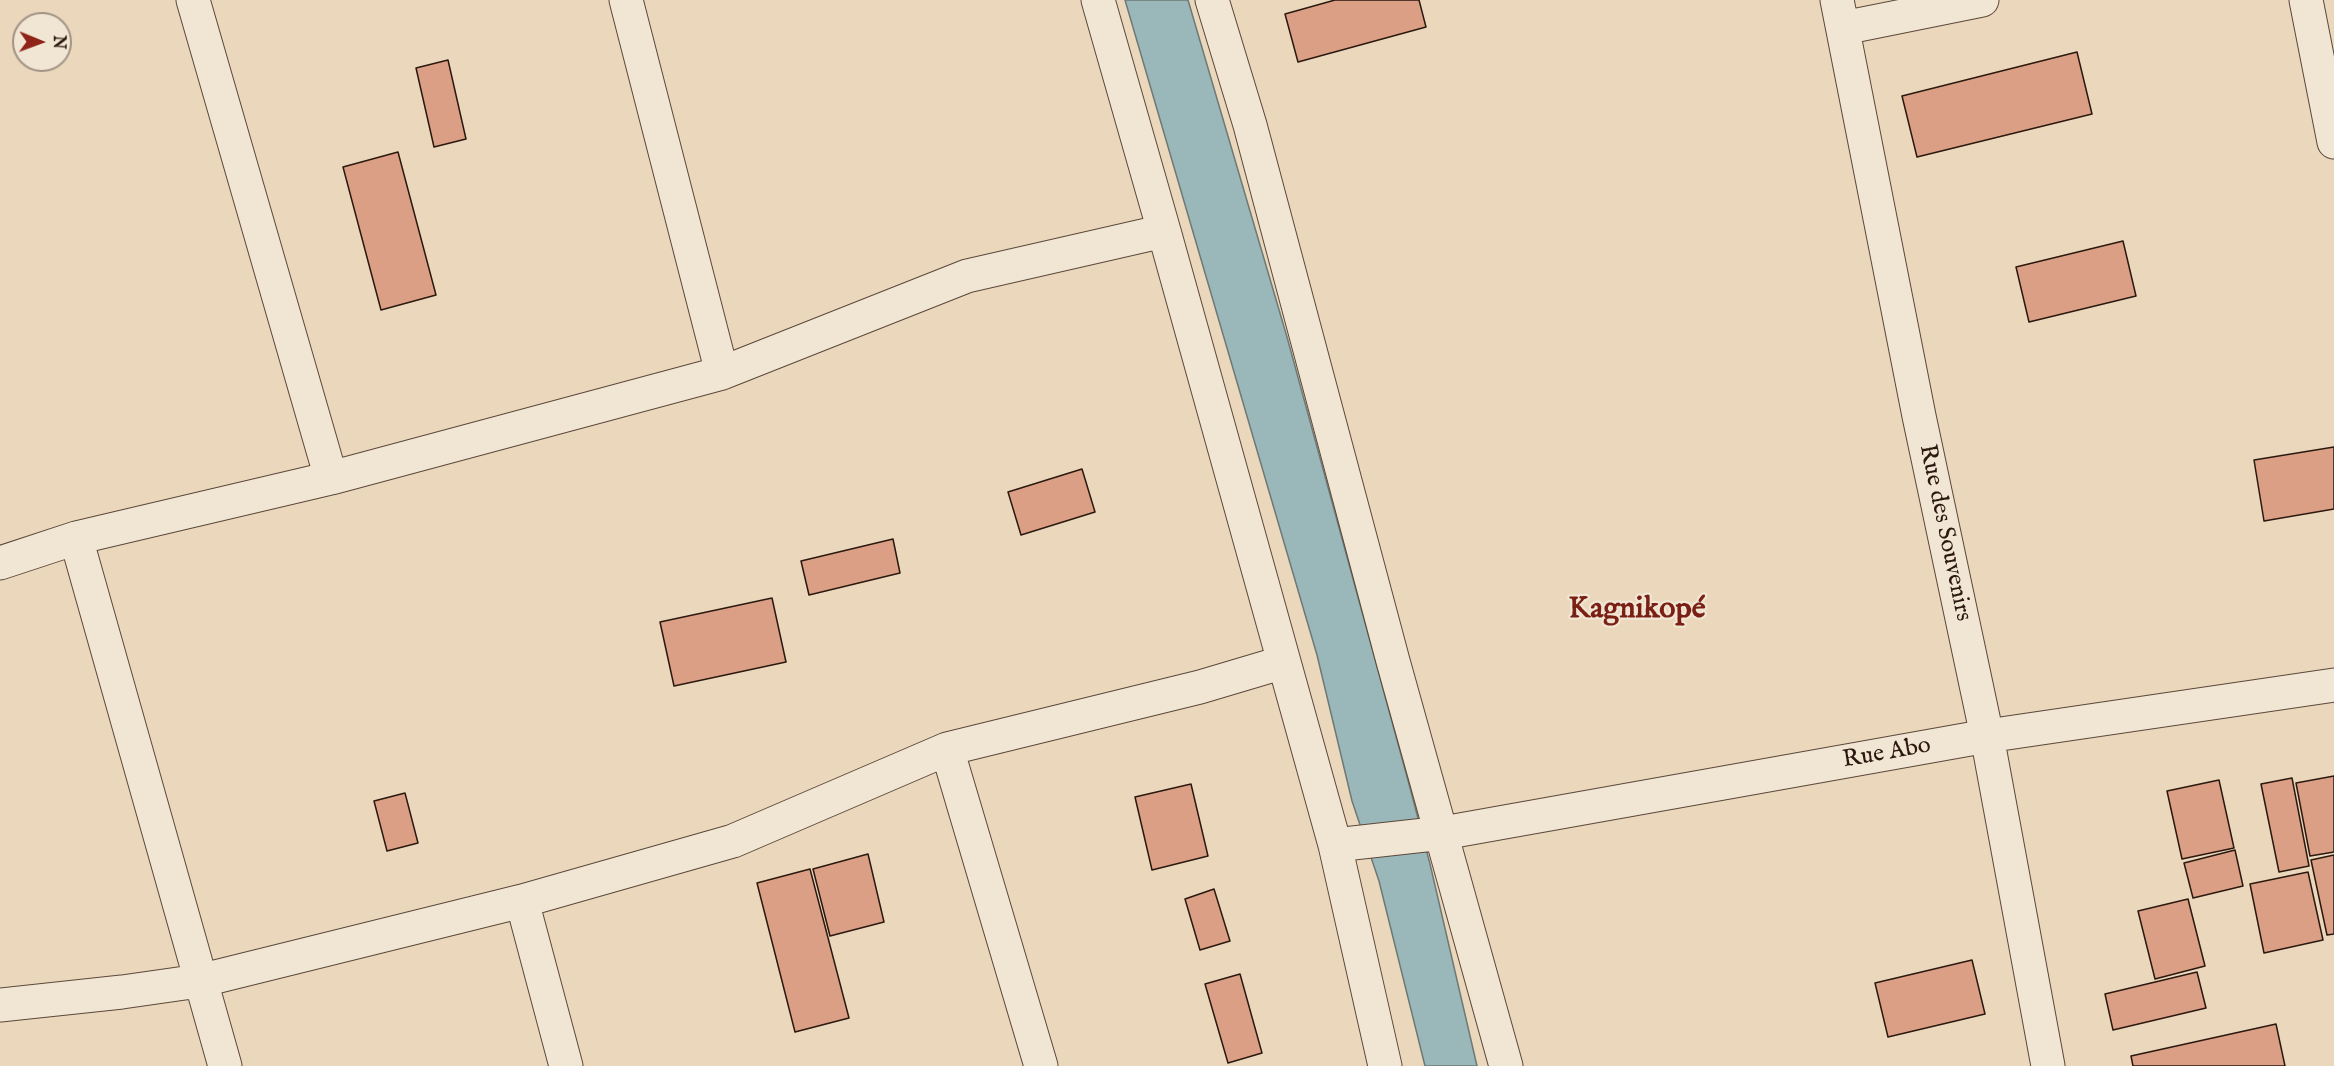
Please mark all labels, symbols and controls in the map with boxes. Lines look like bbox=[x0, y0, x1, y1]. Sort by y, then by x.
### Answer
north arrow bbox=[12, 12, 72, 72]
text: N bbox=[48, 35, 68, 49]
street label: Rue des Souvenirs bbox=[1911, 442, 1977, 624]
district label: Kagnikopé bbox=[1569, 593, 1705, 629]
street label: Rue Abo bbox=[1841, 732, 1933, 776]

